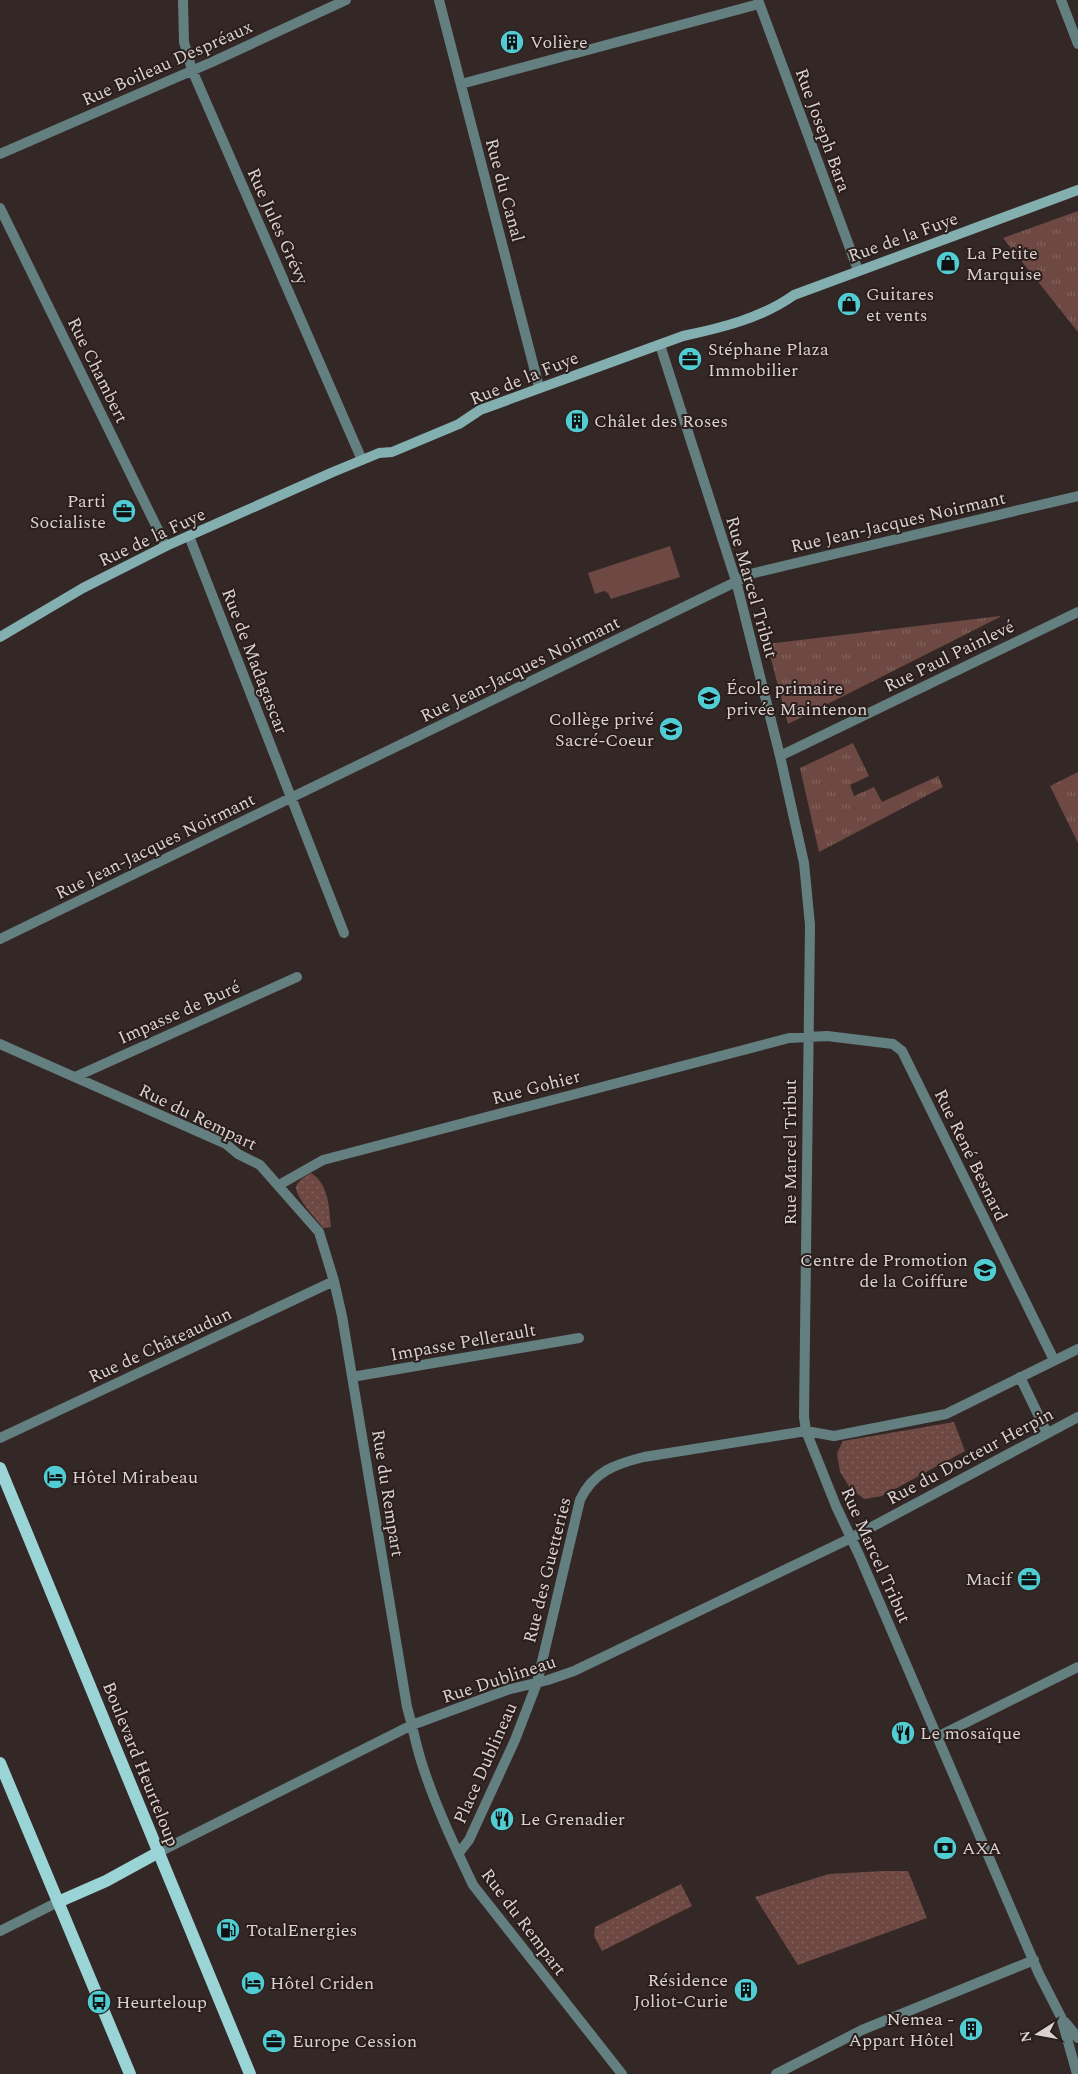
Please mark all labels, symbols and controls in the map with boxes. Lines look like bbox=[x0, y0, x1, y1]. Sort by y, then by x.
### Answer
street label: Rue Boileau Despréaux bbox=[77, 14, 257, 113]
building icon: Volière bbox=[499, 29, 525, 55]
place label: Volière bbox=[530, 29, 588, 56]
street label: Rue Joseph Bara bbox=[788, 64, 858, 196]
street label: Rue du Canal bbox=[478, 135, 531, 245]
street label: Rue Jules Grévy bbox=[240, 163, 316, 290]
street label: Rue de la Fuye bbox=[844, 205, 962, 270]
place label: La Petite Marquise bbox=[966, 240, 1041, 288]
shop icon: La Petite Marquise bbox=[935, 250, 961, 276]
place label: Guitares et vents bbox=[866, 281, 934, 329]
shop icon: Guitares et vents bbox=[836, 291, 862, 317]
street label: Rue Chambert bbox=[60, 313, 135, 428]
place label: Stéphane Plaza Immobilier bbox=[708, 336, 829, 384]
street label: Rue de la Fuye bbox=[466, 344, 583, 413]
office icon: Stéphane Plaza Immobilier bbox=[677, 346, 703, 372]
building icon: Châlet des Roses bbox=[564, 408, 590, 434]
place label: Châlet des Roses bbox=[594, 408, 728, 435]
street label: Rue Jean-Jacques Noirmant bbox=[788, 485, 1008, 560]
place label: Parti Socialiste bbox=[30, 488, 106, 536]
office icon: Parti Socialiste bbox=[111, 498, 137, 524]
street label: Rue de la Fuye bbox=[94, 501, 210, 574]
street label: Rue Marcel Tribut bbox=[718, 513, 785, 661]
street label: Rue de Madagascar bbox=[214, 584, 295, 738]
street label: Rue Jean-Jacques Noirmant bbox=[416, 609, 625, 730]
street label: Rue Paul Painlevé bbox=[879, 613, 1019, 700]
place label: École primaire privée Maintenon bbox=[726, 675, 867, 723]
school or university icon: École primaire privée Maintenon bbox=[696, 685, 722, 711]
place label: Collège privé Sacré-Coeur bbox=[549, 706, 654, 754]
school or university icon: Collège privé Sacré-Coeur bbox=[658, 716, 684, 742]
street label: Rue Jean-Jacques Noirmant bbox=[51, 786, 260, 907]
street label: Impasse de Buré bbox=[114, 973, 245, 1051]
street label: Rue Gohier bbox=[489, 1063, 583, 1112]
street label: Rue du Rempart bbox=[134, 1077, 261, 1158]
street label: Rue Marcel Tribut bbox=[777, 1079, 804, 1225]
street label: Rue René Besnard bbox=[927, 1084, 1014, 1226]
place label: Centre de Promotion de la Coiffure bbox=[800, 1247, 968, 1295]
school or university icon: Centre de Promotion de la Coiffure bbox=[972, 1257, 998, 1283]
street label: Rue de Châteaudun bbox=[84, 1300, 236, 1391]
street label: Impasse Pellerault bbox=[388, 1316, 538, 1369]
street label: Rue du Docteur Herpin bbox=[882, 1401, 1059, 1512]
street label: Rue du Rempart bbox=[364, 1427, 411, 1559]
hotel icon: Hôtel Mirabeau bbox=[42, 1464, 68, 1490]
place label: Hôtel Mirabeau bbox=[72, 1464, 198, 1491]
street label: Rue Marcel Tribut bbox=[833, 1483, 918, 1628]
street label: Rue des Guetteries bbox=[516, 1494, 579, 1646]
place label: Macif bbox=[966, 1566, 1014, 1593]
office icon: Macif bbox=[1016, 1566, 1042, 1592]
street label: Rue Dublineau bbox=[439, 1648, 560, 1711]
street label: Boulevard Heurteloup bbox=[95, 1678, 186, 1851]
street label: Place Dublineau bbox=[447, 1698, 524, 1828]
restaurant icon: Le mosaïque bbox=[890, 1720, 916, 1746]
place label: Le mosaïque bbox=[920, 1720, 1021, 1747]
restaurant icon: Le Grenadier bbox=[489, 1806, 515, 1832]
place label: Le Grenadier bbox=[520, 1806, 625, 1833]
bank icon: AXA bbox=[932, 1835, 958, 1861]
place label: AXA bbox=[962, 1835, 1002, 1862]
street label: Rue du Rempart bbox=[474, 1863, 573, 1982]
fuel station icon: TotalEnergies bbox=[215, 1917, 241, 1943]
place label: TotalEnergies bbox=[246, 1917, 357, 1944]
place label: Résidence Joliot-Curie bbox=[634, 1967, 728, 2015]
hotel icon: Hôtel Criden bbox=[240, 1970, 266, 1996]
place label: Hôtel Criden bbox=[270, 1970, 374, 1997]
building icon: Résidence Joliot-Curie bbox=[733, 1977, 759, 2003]
bus stop icon: Heurteloup bbox=[86, 1989, 112, 2015]
place label: Heurteloup bbox=[116, 1989, 207, 2016]
place label: Nemea - Appart Hôtel bbox=[849, 2006, 954, 2054]
north arrow bbox=[1013, 2009, 1063, 2059]
building icon: Nemea - Appart Hôtel bbox=[958, 2016, 984, 2042]
office icon: Europe Cession bbox=[261, 2028, 287, 2054]
place label: Europe Cession bbox=[292, 2028, 417, 2055]
text: N bbox=[1014, 2029, 1037, 2044]

